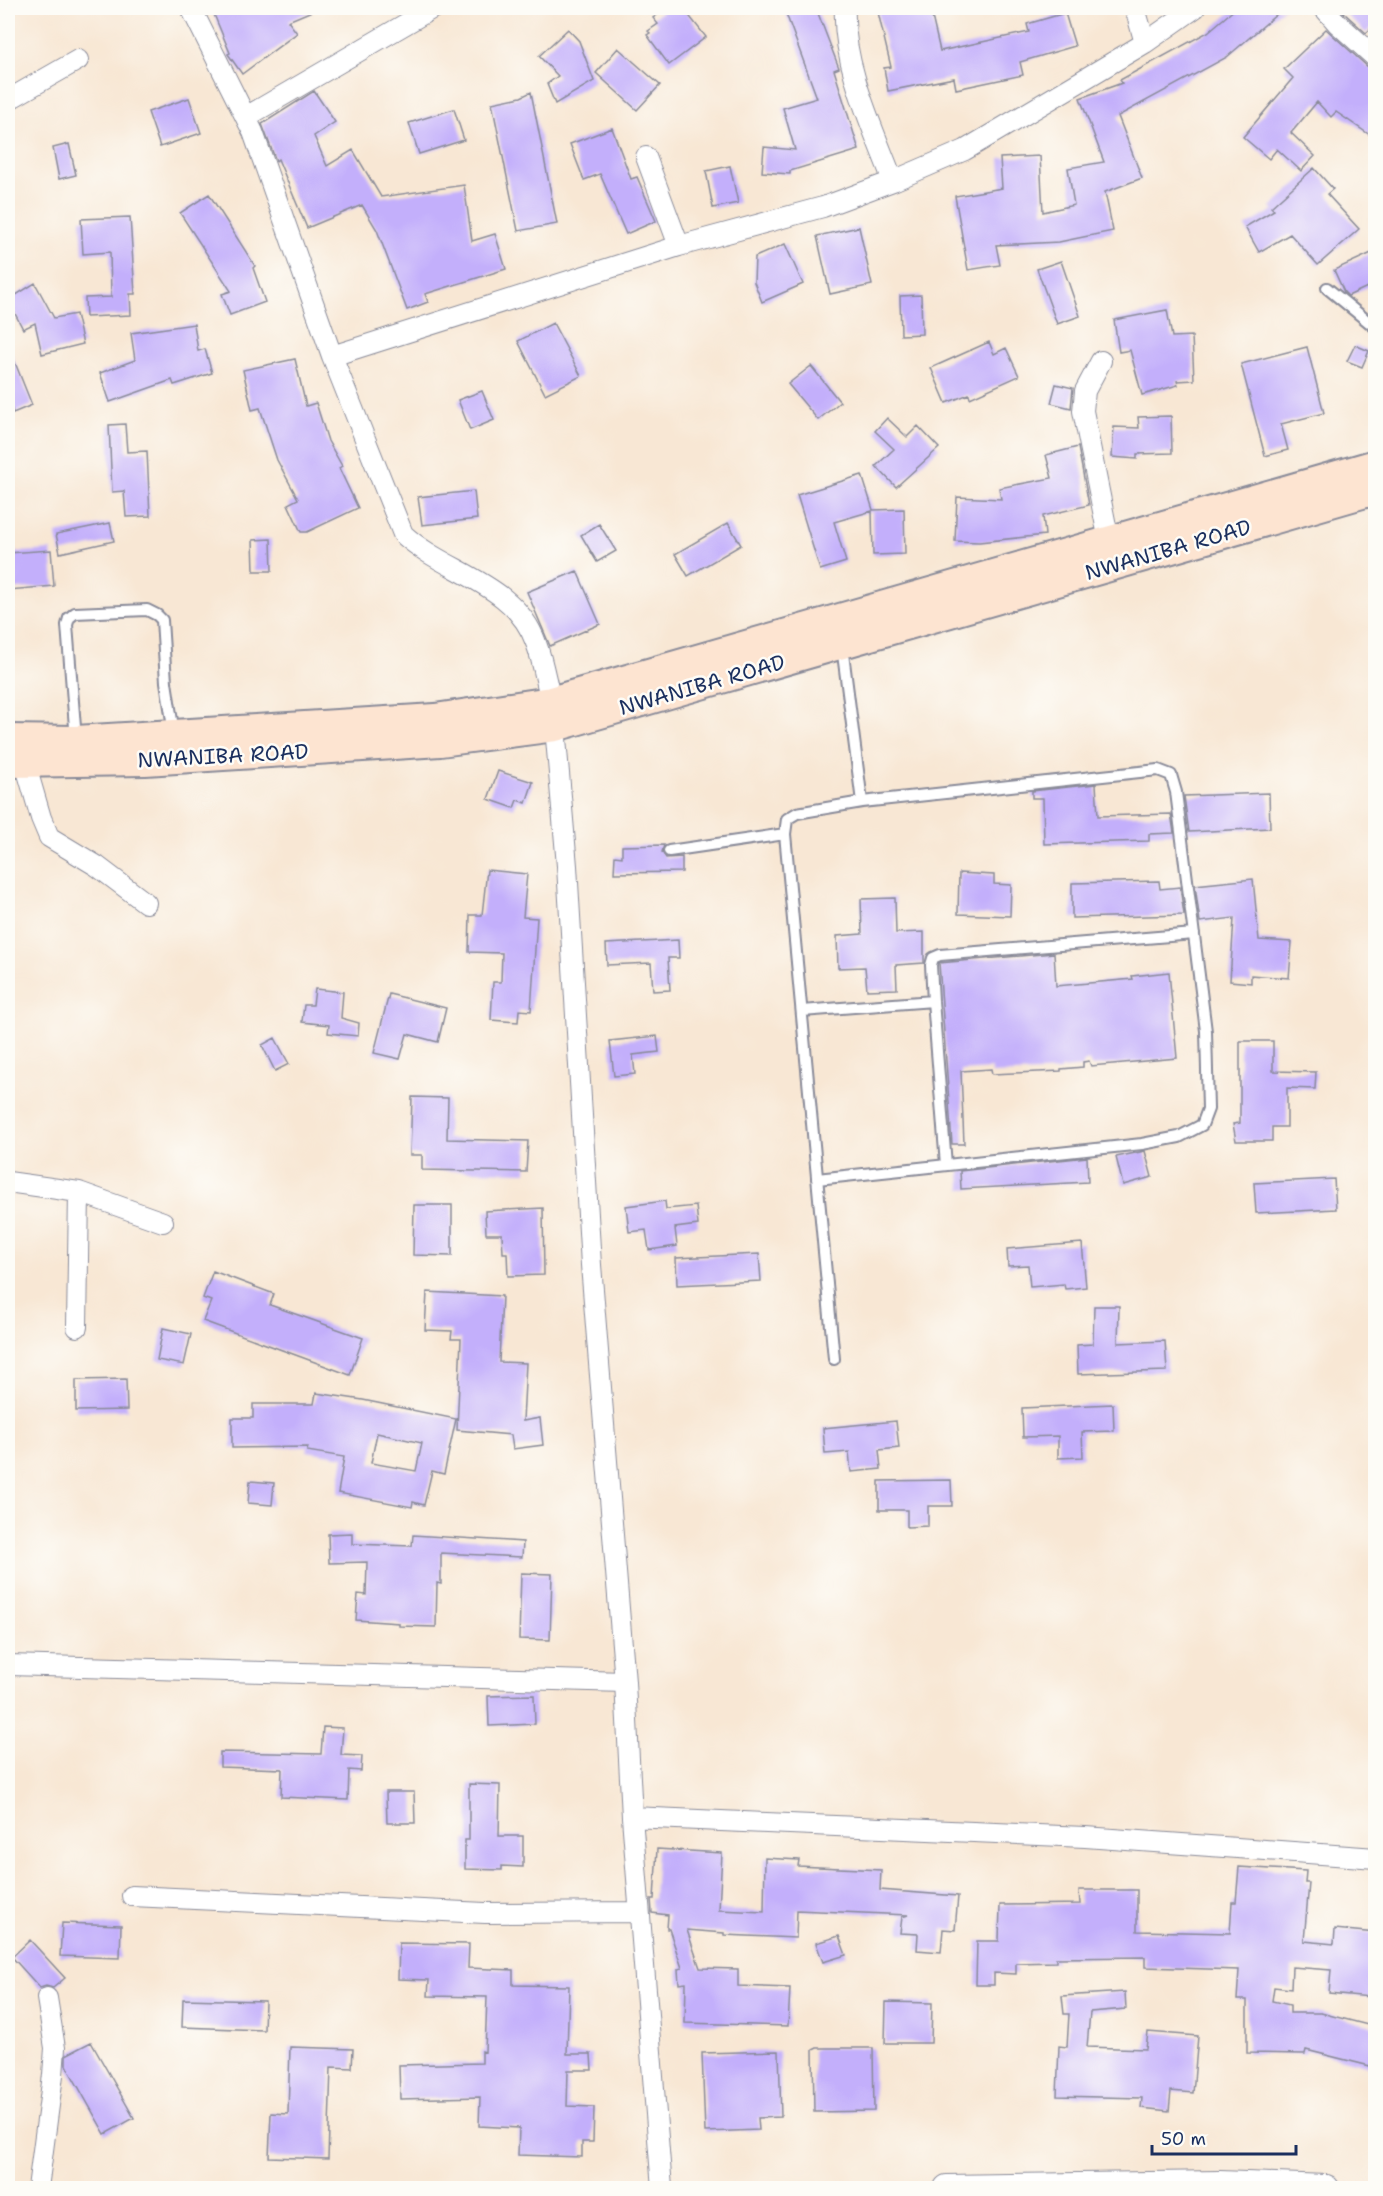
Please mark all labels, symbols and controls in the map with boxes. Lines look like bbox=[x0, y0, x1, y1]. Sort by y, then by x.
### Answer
street label: NWANIBA ROAD bbox=[1082, 513, 1254, 587]
street label: NWANIBA ROAD bbox=[616, 648, 788, 722]
street label: NWANIBA ROAD bbox=[137, 738, 309, 774]
scale bar bbox=[1152, 2118, 1296, 2156]
text: 50 m bbox=[1161, 2127, 1206, 2151]

